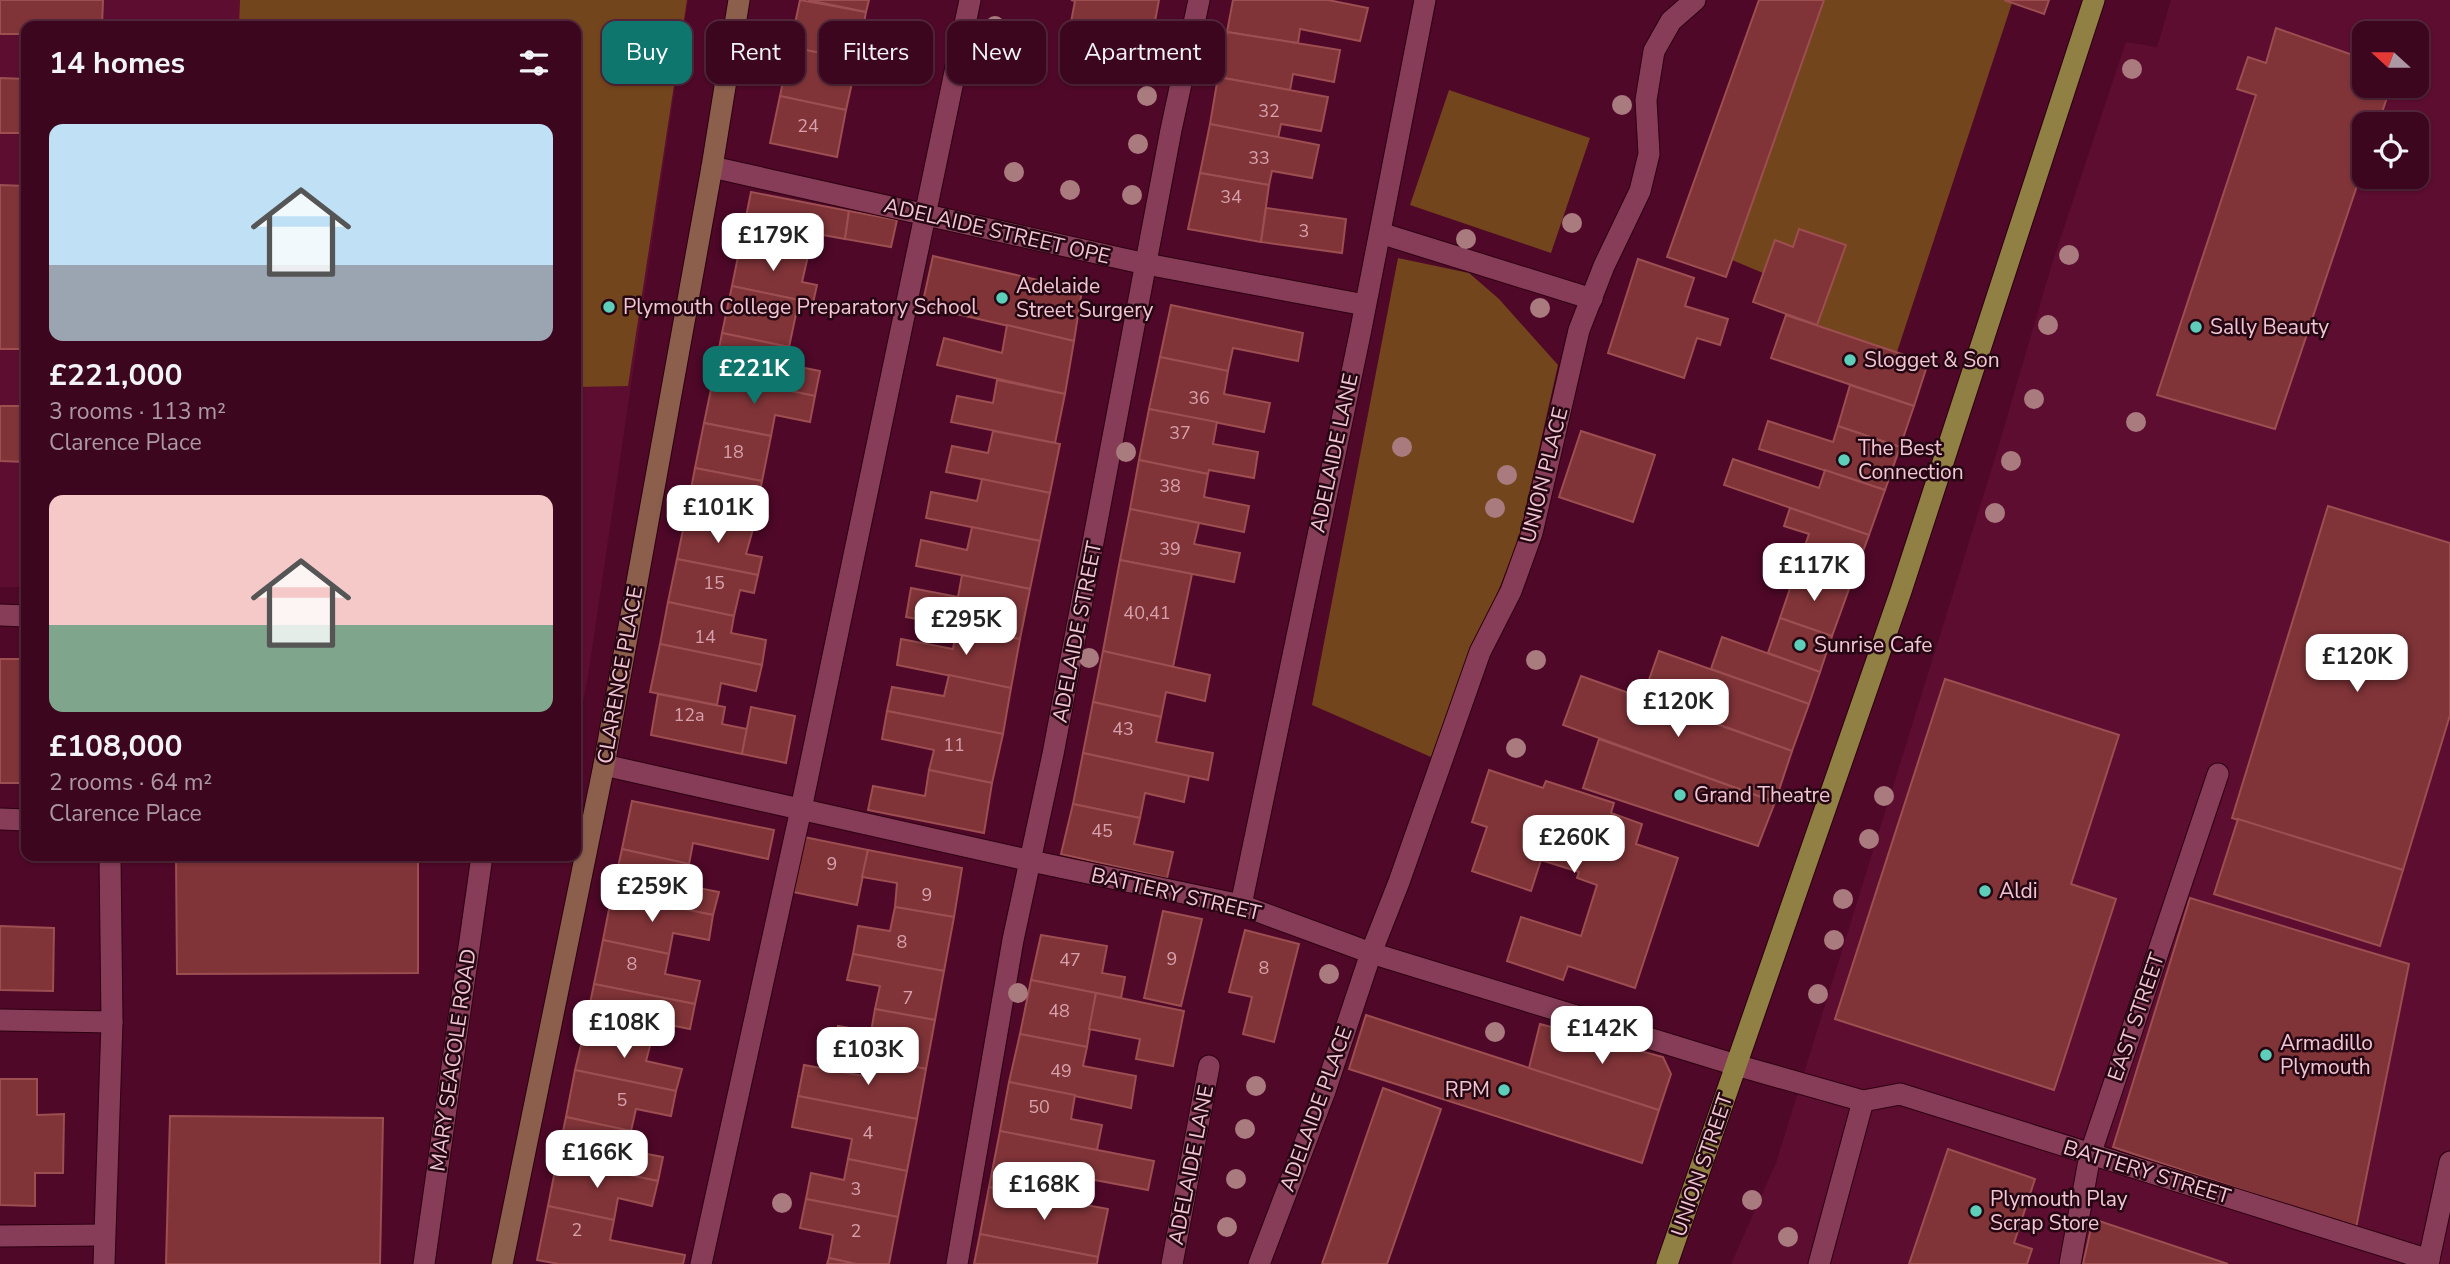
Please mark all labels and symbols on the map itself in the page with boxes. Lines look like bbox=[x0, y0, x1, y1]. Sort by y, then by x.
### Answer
north arrow bbox=[2352, 21, 2429, 98]
house number: 32 bbox=[1258, 99, 1280, 123]
house number: 24 bbox=[797, 114, 819, 138]
house number: 33 bbox=[1248, 146, 1270, 170]
house number: 34 bbox=[1220, 185, 1242, 209]
street label: ADELAIDE STREET OPE bbox=[881, 191, 1113, 271]
pin: £179K bbox=[724, 214, 822, 273]
house number: 3 bbox=[1299, 219, 1309, 243]
place label: Adelaide Street Surgery bbox=[1016, 272, 1153, 324]
marker: Adelaide Street Surgery bbox=[994, 290, 1010, 306]
place label: Plymouth College Preparatory School bbox=[623, 293, 978, 321]
marker: Plymouth College Preparatory School bbox=[601, 299, 617, 315]
place label: Sally Beauty bbox=[2210, 313, 2329, 341]
marker: Sally Beauty bbox=[2188, 319, 2204, 335]
pin: £221K bbox=[705, 346, 803, 406]
place label: Slogget & Son bbox=[1864, 346, 2000, 374]
marker: Slogget & Son bbox=[1842, 352, 1858, 368]
street label: ADELAIDE LANE bbox=[1303, 371, 1365, 535]
house number: 36 bbox=[1188, 386, 1210, 410]
street label: UNION PLACE bbox=[1514, 404, 1574, 546]
house number: 37 bbox=[1169, 421, 1191, 445]
place label: The Best Connection bbox=[1858, 434, 1964, 486]
house number: 18 bbox=[722, 440, 744, 464]
marker: The Best Connection bbox=[1836, 452, 1852, 468]
house number: 38 bbox=[1159, 474, 1181, 498]
pin: £101K bbox=[669, 486, 767, 545]
house number: 39 bbox=[1159, 537, 1181, 561]
street label: ADELAIDE STREET bbox=[1046, 539, 1108, 725]
pin: £117K bbox=[1765, 544, 1863, 603]
house number: 15 bbox=[703, 571, 725, 595]
street label: CLARENCE PLACE bbox=[591, 584, 649, 766]
pin: £295K bbox=[917, 598, 1015, 657]
house number: 40,41 bbox=[1123, 601, 1171, 625]
house number: 14 bbox=[694, 625, 716, 649]
place label: Sunrise Cafe bbox=[1814, 631, 1932, 659]
pin: £120K bbox=[2308, 634, 2406, 694]
marker: Sunrise Cafe bbox=[1792, 637, 1808, 653]
pin: £120K bbox=[1629, 680, 1727, 739]
house number: 12a bbox=[673, 703, 705, 727]
house number: 43 bbox=[1112, 717, 1134, 741]
house number: 11 bbox=[943, 733, 965, 757]
place label: Grand Theatre bbox=[1694, 781, 1830, 809]
marker: Grand Theatre bbox=[1672, 787, 1688, 803]
pin: £260K bbox=[1525, 816, 1623, 875]
house number: 45 bbox=[1091, 819, 1113, 843]
house number: 9 bbox=[827, 852, 837, 876]
street label: BATTERY STREET bbox=[1088, 861, 1264, 927]
pin: £259K bbox=[603, 864, 701, 924]
place label: Aldi bbox=[1999, 877, 2038, 905]
house number: 9 bbox=[922, 883, 932, 907]
marker: Aldi bbox=[1977, 883, 1993, 899]
house number: 8 bbox=[897, 930, 907, 954]
street label: MARY SEACOLE ROAD bbox=[424, 947, 482, 1173]
house number: 9 bbox=[1167, 947, 1177, 971]
house number: 47 bbox=[1059, 948, 1081, 972]
street label: EAST STREET bbox=[2101, 949, 2171, 1085]
house number: 8 bbox=[627, 952, 637, 976]
house number: 8 bbox=[1259, 956, 1269, 980]
house number: 7 bbox=[903, 986, 913, 1010]
house number: 48 bbox=[1048, 999, 1070, 1023]
pin: £108K bbox=[575, 1000, 673, 1060]
pin: £142K bbox=[1553, 1006, 1651, 1066]
street label: ADELAIDE PLACE bbox=[1273, 1023, 1359, 1195]
pin: £103K bbox=[819, 1028, 917, 1087]
place label: Armadillo Plymouth bbox=[2280, 1029, 2373, 1081]
marker: Armadillo Plymouth bbox=[2258, 1047, 2274, 1063]
house number: 49 bbox=[1050, 1059, 1072, 1083]
place label: RPM bbox=[1445, 1076, 1490, 1104]
marker: RPM bbox=[1496, 1082, 1512, 1098]
street label: ADELAIDE LANE bbox=[1162, 1083, 1220, 1247]
house number: 5 bbox=[617, 1088, 627, 1112]
street label: UNION STREET bbox=[1664, 1089, 1740, 1240]
house number: 50 bbox=[1028, 1095, 1050, 1119]
house number: 4 bbox=[863, 1121, 874, 1145]
pin: £166K bbox=[548, 1130, 646, 1190]
street label: BATTERY STREET bbox=[2060, 1133, 2234, 1211]
pin: £168K bbox=[995, 1162, 1093, 1222]
house number: 3 bbox=[851, 1177, 861, 1201]
place label: Plymouth Play Scrap Store bbox=[1990, 1185, 2128, 1237]
marker: Plymouth Play Scrap Store bbox=[1968, 1203, 1984, 1219]
house number: 2 bbox=[572, 1218, 582, 1242]
house number: 2 bbox=[851, 1219, 861, 1243]

